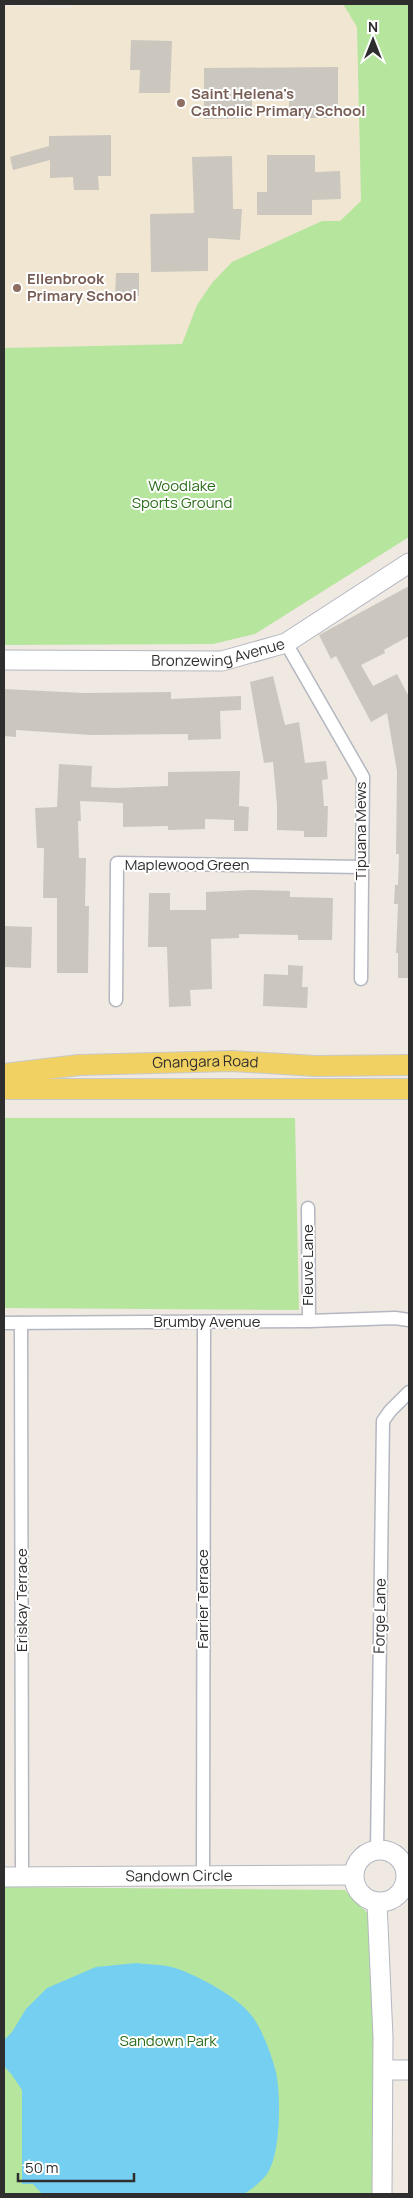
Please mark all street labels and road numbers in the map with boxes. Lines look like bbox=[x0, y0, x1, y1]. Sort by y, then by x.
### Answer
street label: Bronzewing Avenue bbox=[151, 633, 287, 671]
street label: Tipuana Mews bbox=[350, 781, 371, 880]
street label: Maplewood Green bbox=[125, 854, 249, 875]
street label: Gnangara Road bbox=[152, 1050, 259, 1073]
street label: Fleuve Lane bbox=[297, 1224, 318, 1306]
street label: Brumby Avenue bbox=[154, 1311, 261, 1332]
street label: Eriskay Terrace bbox=[11, 1548, 32, 1652]
street label: Farrier Terrace bbox=[192, 1549, 213, 1649]
street label: Forge Lane bbox=[368, 1578, 391, 1654]
street label: Sandown Circle bbox=[125, 1865, 233, 1886]

